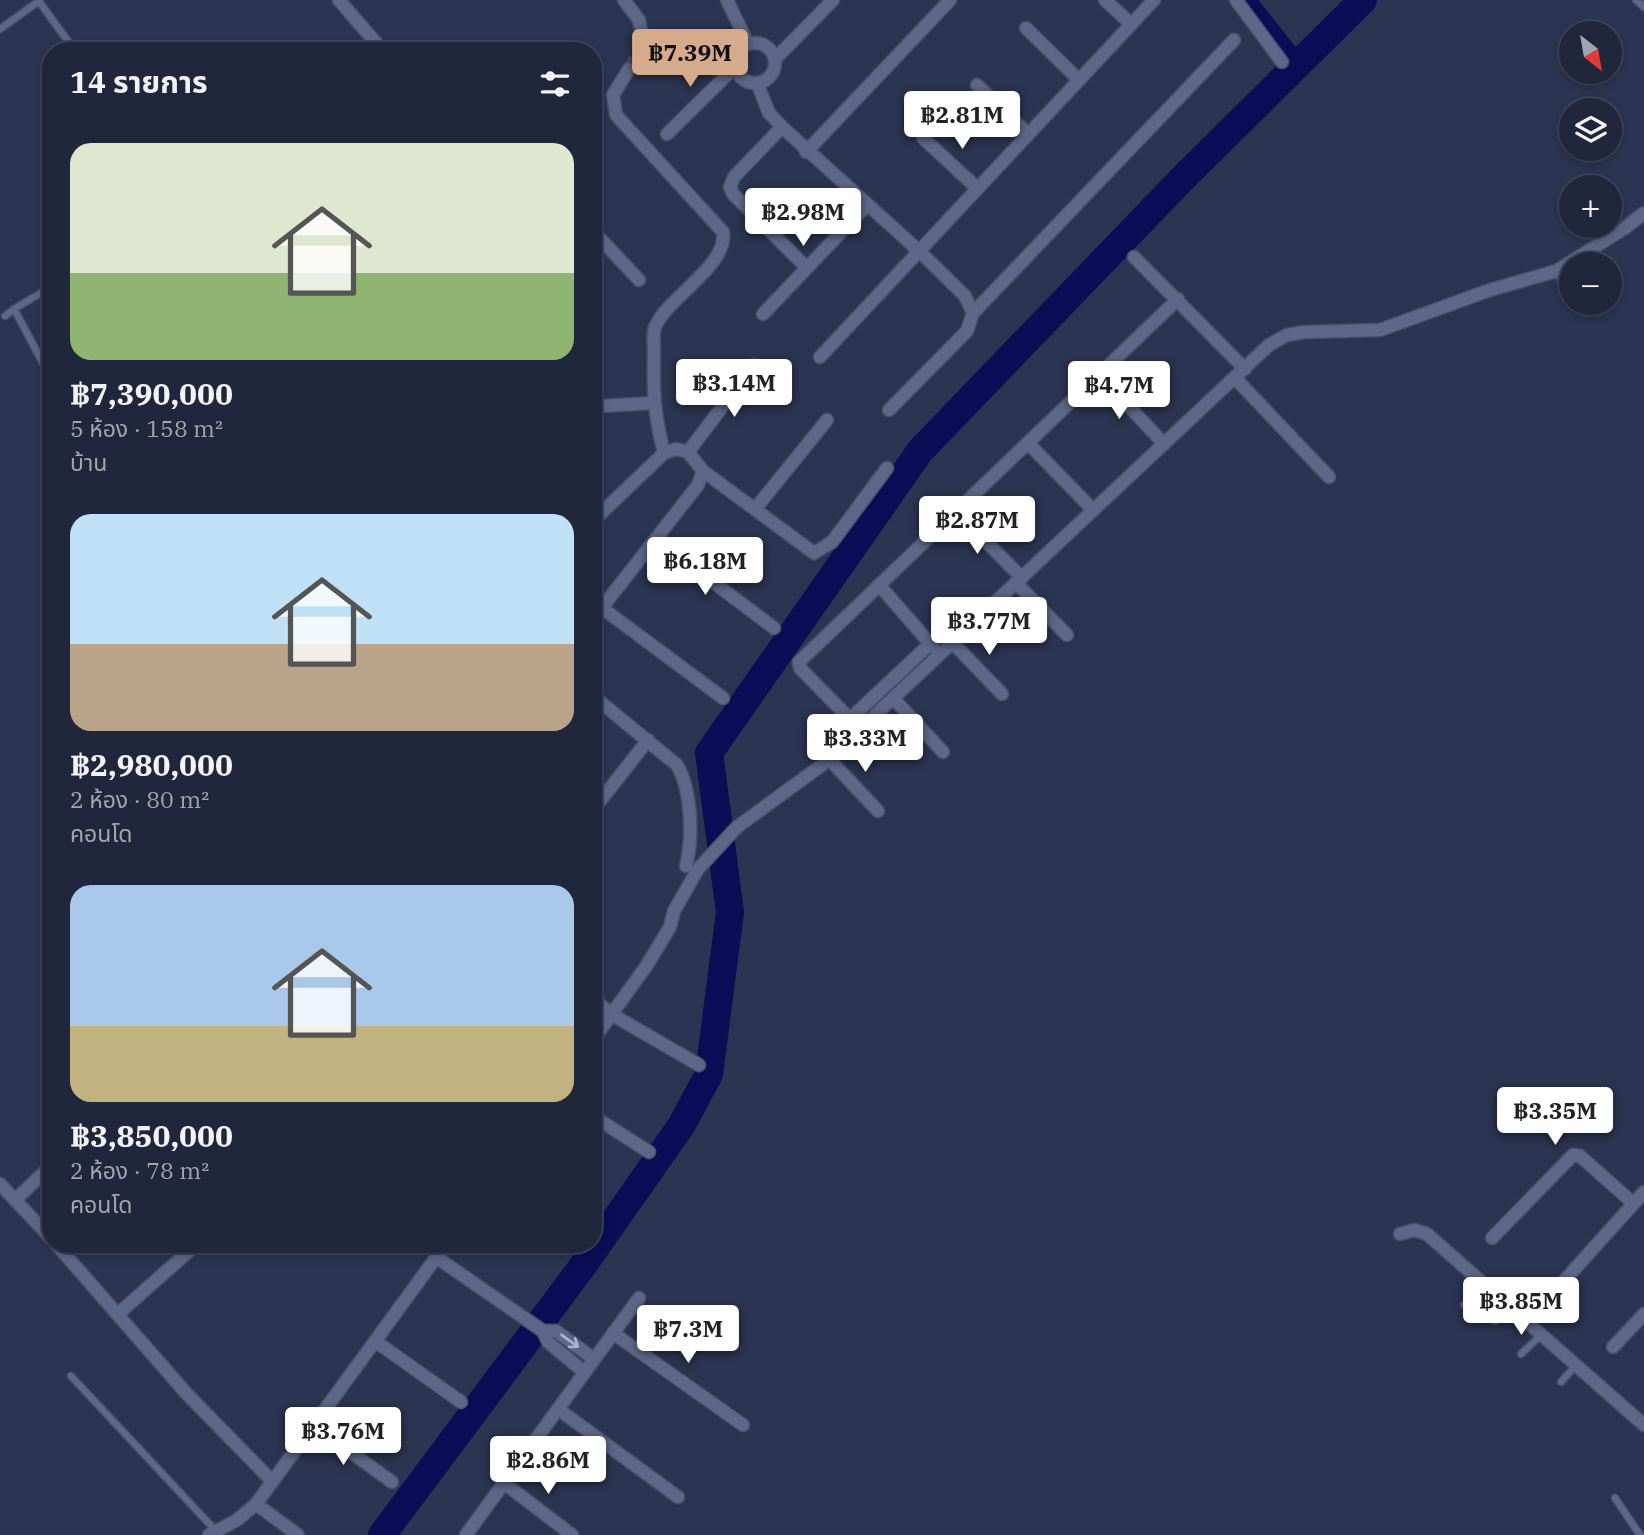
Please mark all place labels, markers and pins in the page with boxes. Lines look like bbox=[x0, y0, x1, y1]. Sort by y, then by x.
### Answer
pin: ฿7.39M bbox=[633, 29, 747, 89]
pin: ฿2.81M bbox=[905, 92, 1019, 151]
pin: ฿2.98M bbox=[746, 188, 860, 248]
pin: ฿3.14M bbox=[677, 360, 791, 419]
pin: ฿4.7M bbox=[1070, 362, 1168, 421]
pin: ฿2.87M bbox=[920, 496, 1034, 556]
pin: ฿6.18M bbox=[648, 538, 762, 597]
pin: ฿3.77M bbox=[932, 598, 1046, 657]
pin: ฿3.33M bbox=[808, 714, 922, 774]
pin: ฿3.35M bbox=[1498, 1088, 1612, 1147]
pin: ฿3.85M bbox=[1464, 1278, 1578, 1337]
pin: ฿7.3M bbox=[639, 1306, 737, 1365]
pin: ฿3.76M bbox=[286, 1408, 400, 1467]
pin: ฿2.86M bbox=[491, 1436, 605, 1496]

